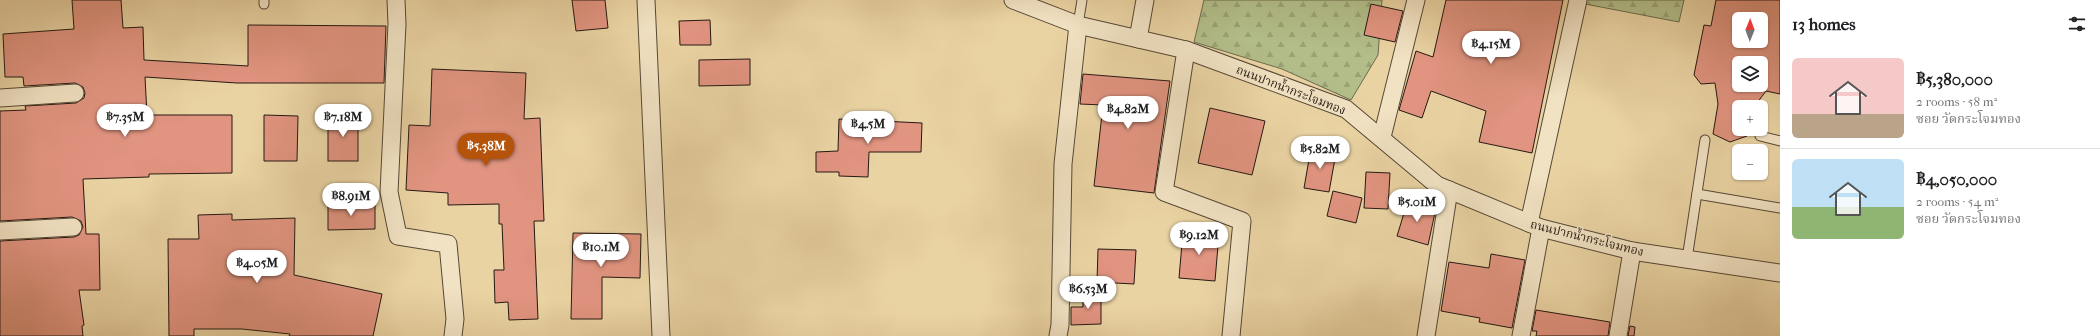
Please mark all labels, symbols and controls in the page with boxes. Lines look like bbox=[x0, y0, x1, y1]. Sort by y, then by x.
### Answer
north arrow bbox=[1732, 12, 1768, 48]
map controls bbox=[1732, 12, 1768, 180]
icon: filters bbox=[2066, 13, 2088, 35]
text: 13 homes bbox=[1792, 14, 1855, 34]
pin: ฿4.15M bbox=[1458, 31, 1524, 65]
text: ฿4.15M bbox=[1471, 36, 1511, 51]
button: layers bbox=[1732, 56, 1768, 92]
street label: ถนนปากน้ำกระโจมทอง bbox=[1234, 61, 1349, 117]
text: ฿5,380,000 bbox=[1916, 69, 1993, 89]
icon: home bbox=[1824, 74, 1872, 122]
text: 2 rooms · 58 m² bbox=[1916, 94, 1997, 109]
pin: ฿4.82M bbox=[1095, 96, 1161, 130]
button: + bbox=[1732, 100, 1768, 136]
text: ฿4.82M bbox=[1107, 101, 1149, 116]
pin: ฿7.35M bbox=[92, 104, 158, 138]
pin: ฿7.18M bbox=[310, 104, 376, 138]
text: ฿7.35M bbox=[106, 109, 144, 124]
text: ฿7.18M bbox=[324, 109, 362, 124]
pin: ฿4.5M bbox=[840, 111, 896, 145]
text: ซอย วัดกระโจมทอง bbox=[1916, 111, 2021, 126]
text: ฿4.5M bbox=[851, 116, 885, 131]
pin: ฿5.38M bbox=[453, 133, 519, 167]
pin: ฿5.82M bbox=[1287, 136, 1353, 170]
text: ฿5.38M bbox=[466, 138, 506, 153]
text: ฿5.82M bbox=[1300, 141, 1340, 156]
button: − bbox=[1732, 144, 1768, 180]
text: ฿4,050,000 bbox=[1916, 169, 1997, 189]
icon: home bbox=[1824, 175, 1872, 223]
pin: ฿8.91M bbox=[318, 183, 384, 217]
text: ฿8.91M bbox=[331, 188, 371, 203]
pin: ฿5.01M bbox=[1384, 189, 1450, 223]
text: ฿5.01M bbox=[1397, 194, 1437, 209]
text: 2 rooms · 54 m² bbox=[1916, 194, 1998, 209]
text: ซอย วัดกระโจมทอง bbox=[1916, 211, 2021, 226]
street label: ถนนปากน้ำกระโจมทอง bbox=[1529, 215, 1646, 259]
pin: ฿9.12M bbox=[1166, 222, 1232, 256]
text: ฿9.12M bbox=[1179, 227, 1219, 242]
pin: ฿10.1M bbox=[568, 234, 634, 268]
text: ฿10.1M bbox=[582, 239, 620, 254]
pin: ฿4.05M bbox=[224, 250, 290, 284]
text: ฿4.05M bbox=[236, 255, 278, 270]
pin: ฿6.53M bbox=[1055, 276, 1121, 310]
text: ฿6.53M bbox=[1068, 281, 1108, 296]

